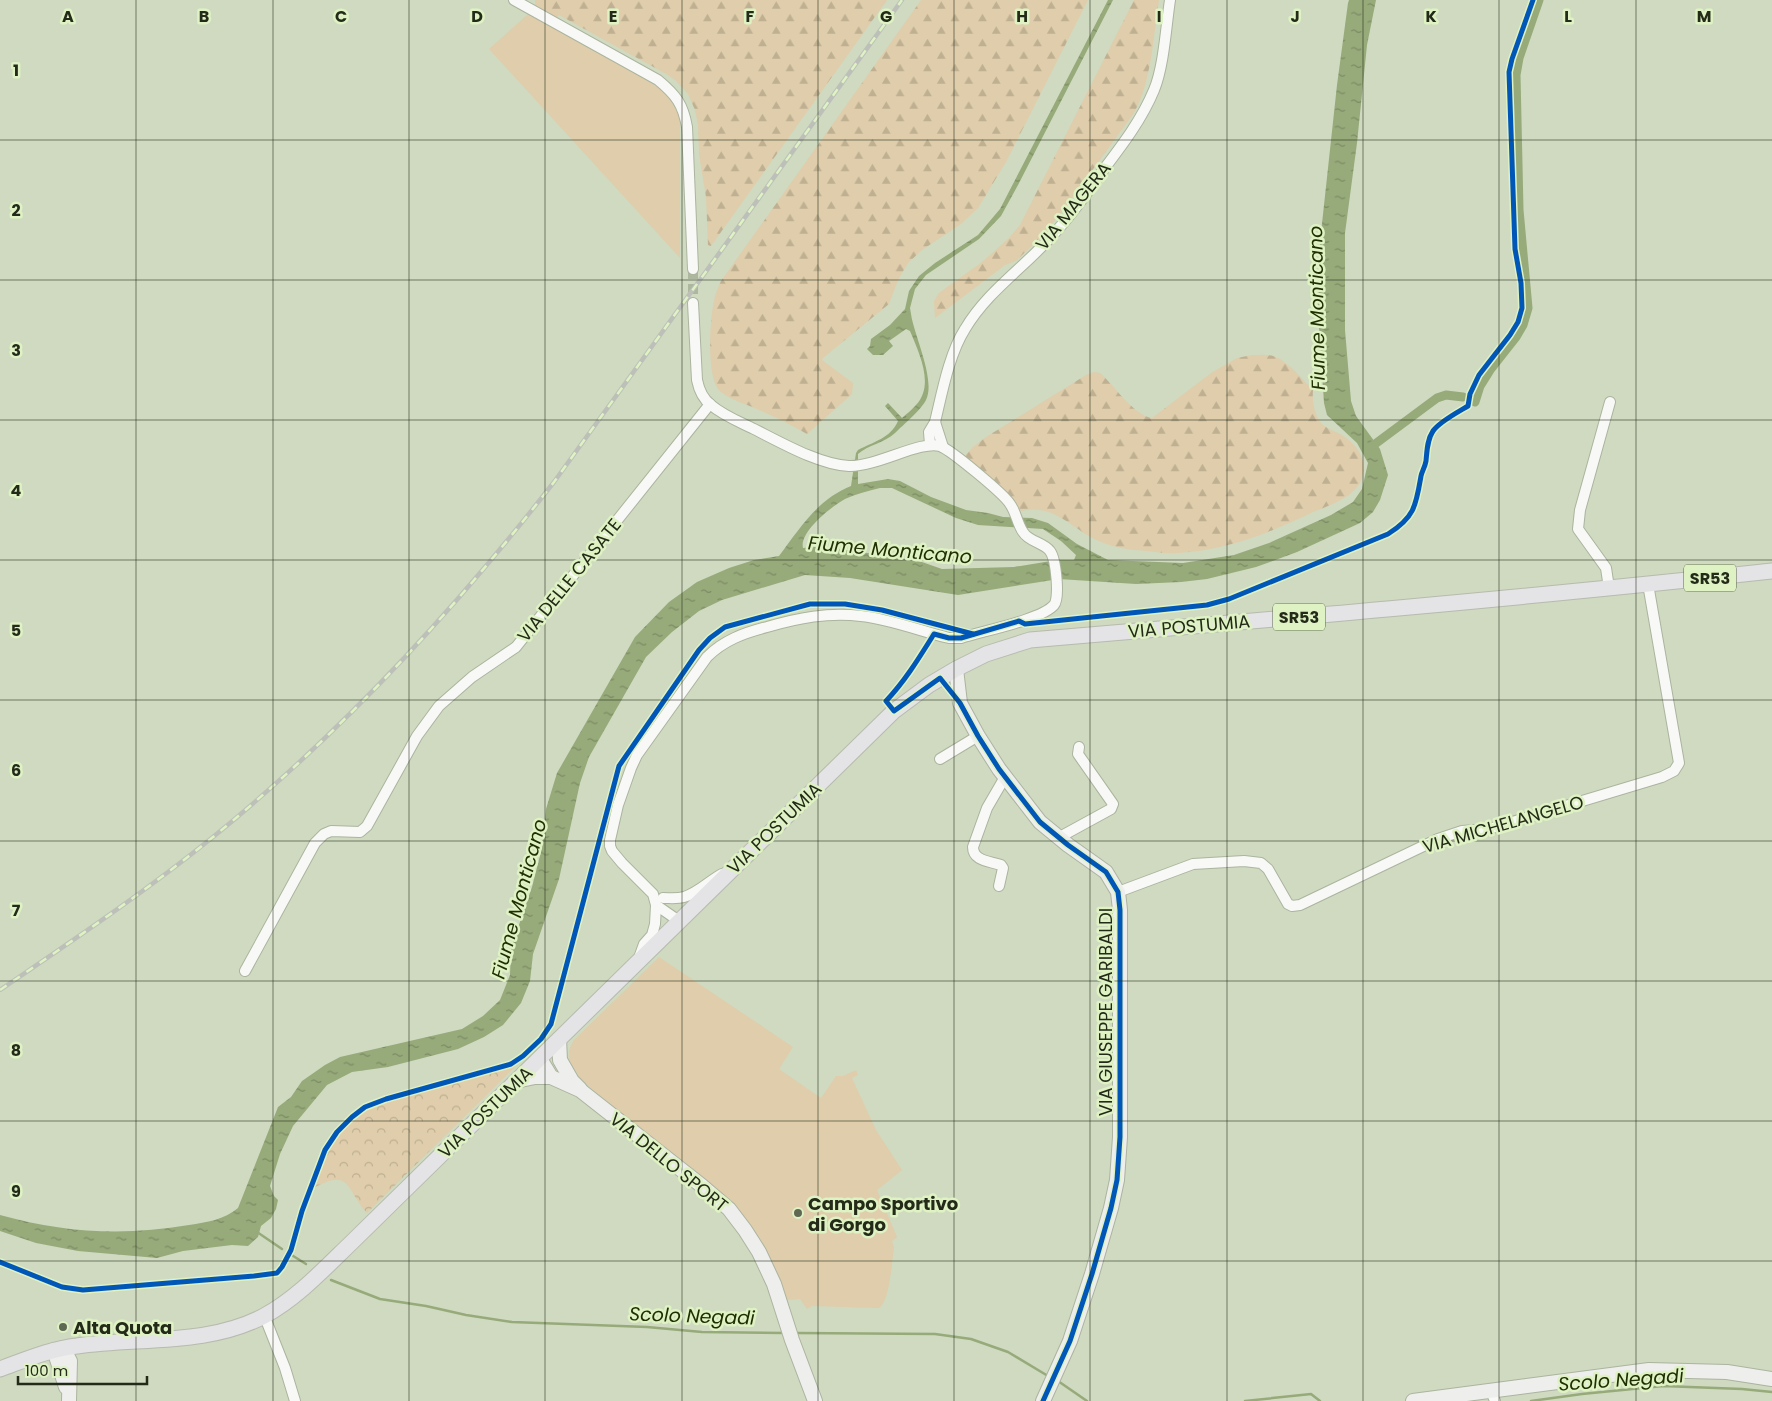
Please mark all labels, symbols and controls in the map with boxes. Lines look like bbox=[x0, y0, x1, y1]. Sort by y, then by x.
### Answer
text: A bbox=[62, 5, 74, 28]
text: B bbox=[199, 5, 209, 28]
text: C bbox=[335, 5, 347, 28]
text: D bbox=[471, 5, 483, 28]
text: E bbox=[609, 5, 617, 28]
text: F bbox=[746, 5, 755, 28]
text: G bbox=[880, 5, 892, 28]
text: H bbox=[1016, 5, 1028, 28]
text: I bbox=[1157, 5, 1161, 28]
text: J bbox=[1290, 5, 1300, 28]
text: K bbox=[1425, 5, 1437, 28]
text: L bbox=[1564, 5, 1572, 28]
text: M bbox=[1697, 5, 1711, 28]
text: 1 bbox=[13, 59, 19, 82]
street label: VIA MAGERA bbox=[1029, 156, 1117, 256]
text: 2 bbox=[11, 199, 21, 222]
water label: Fiume Monticano bbox=[1302, 226, 1332, 390]
text: 3 bbox=[11, 339, 21, 362]
text: 4 bbox=[11, 479, 22, 502]
street label: VIA DELLE CASATE bbox=[511, 513, 627, 647]
water label: Fiume Monticano bbox=[807, 529, 973, 571]
road number: SR53 bbox=[1684, 564, 1736, 592]
road number: SR53 bbox=[1273, 604, 1325, 630]
street label: VIA POSTUMIA bbox=[1127, 608, 1251, 644]
text: 5 bbox=[11, 619, 21, 642]
text: 6 bbox=[11, 759, 21, 782]
street label: VIA POSTUMIA bbox=[721, 776, 827, 880]
street label: VIA MICHELANGELO bbox=[1419, 789, 1587, 859]
water label: Fiume Monticano bbox=[485, 816, 553, 982]
text: 7 bbox=[12, 899, 21, 922]
street label: VIA GIUSEPPE GARIBALDI bbox=[1093, 908, 1118, 1116]
text: 8 bbox=[11, 1039, 21, 1062]
street label: VIA POSTUMIA bbox=[432, 1060, 538, 1164]
street label: VIA DELLO SPORT bbox=[604, 1106, 734, 1218]
text: 9 bbox=[11, 1180, 21, 1203]
place label: Campo Sportivo di Gorgo bbox=[808, 1191, 958, 1237]
marker: Campo Sportivo di Gorgo bbox=[792, 1207, 804, 1219]
water label: Scolo Negadi bbox=[629, 1300, 756, 1332]
place label: Alta Quota bbox=[73, 1315, 172, 1340]
marker: Alta Quota bbox=[57, 1321, 69, 1333]
scale bar bbox=[18, 1354, 146, 1386]
text: 100 m bbox=[25, 1360, 68, 1381]
water label: Scolo Negadi bbox=[1557, 1362, 1685, 1398]

